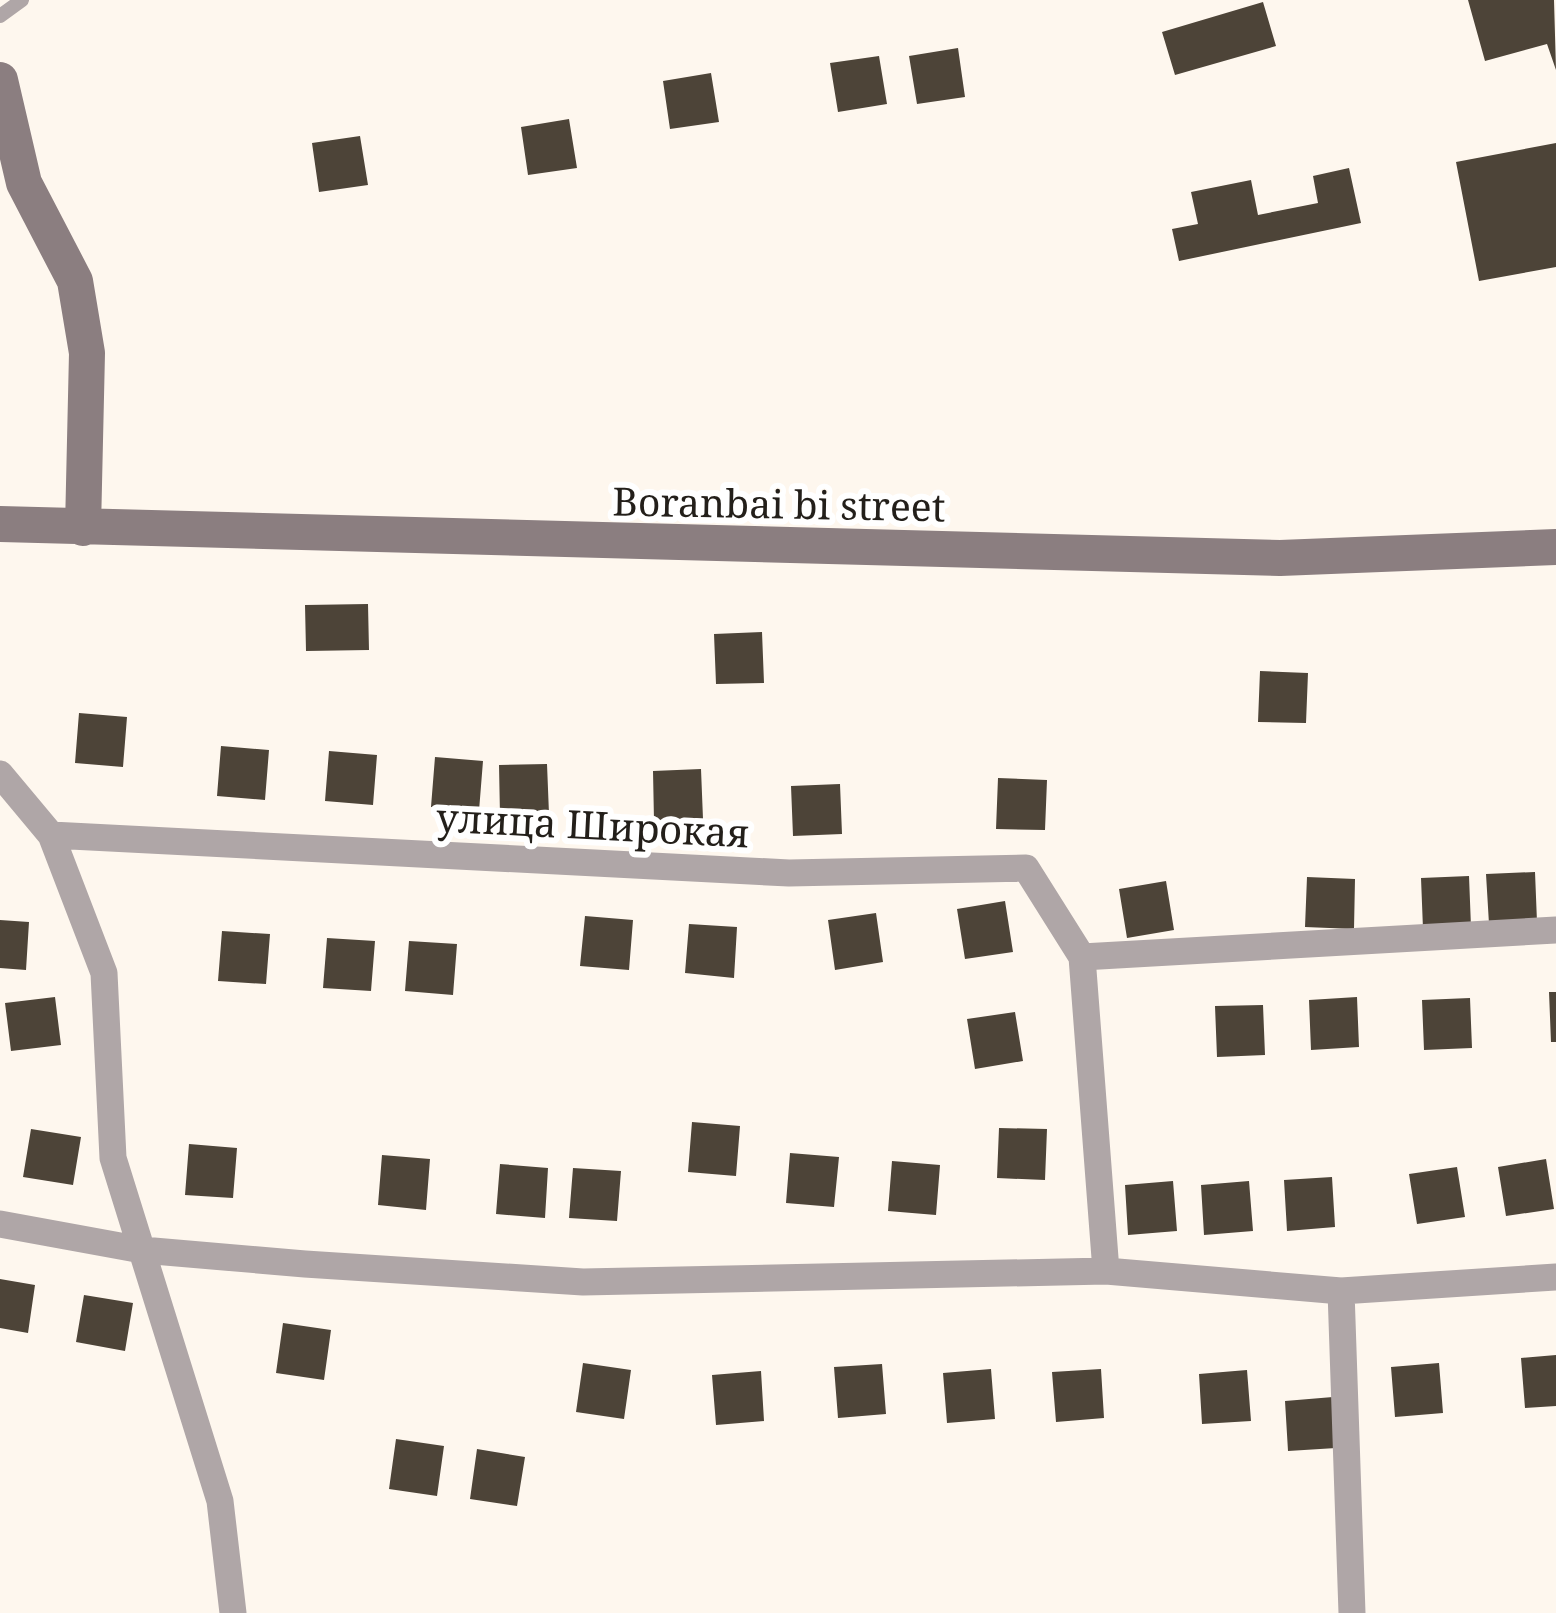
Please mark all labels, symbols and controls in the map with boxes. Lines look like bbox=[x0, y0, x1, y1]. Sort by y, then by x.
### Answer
street label: Boranbai bi street bbox=[612, 474, 946, 532]
street label: улица Широкая bbox=[435, 789, 751, 859]

